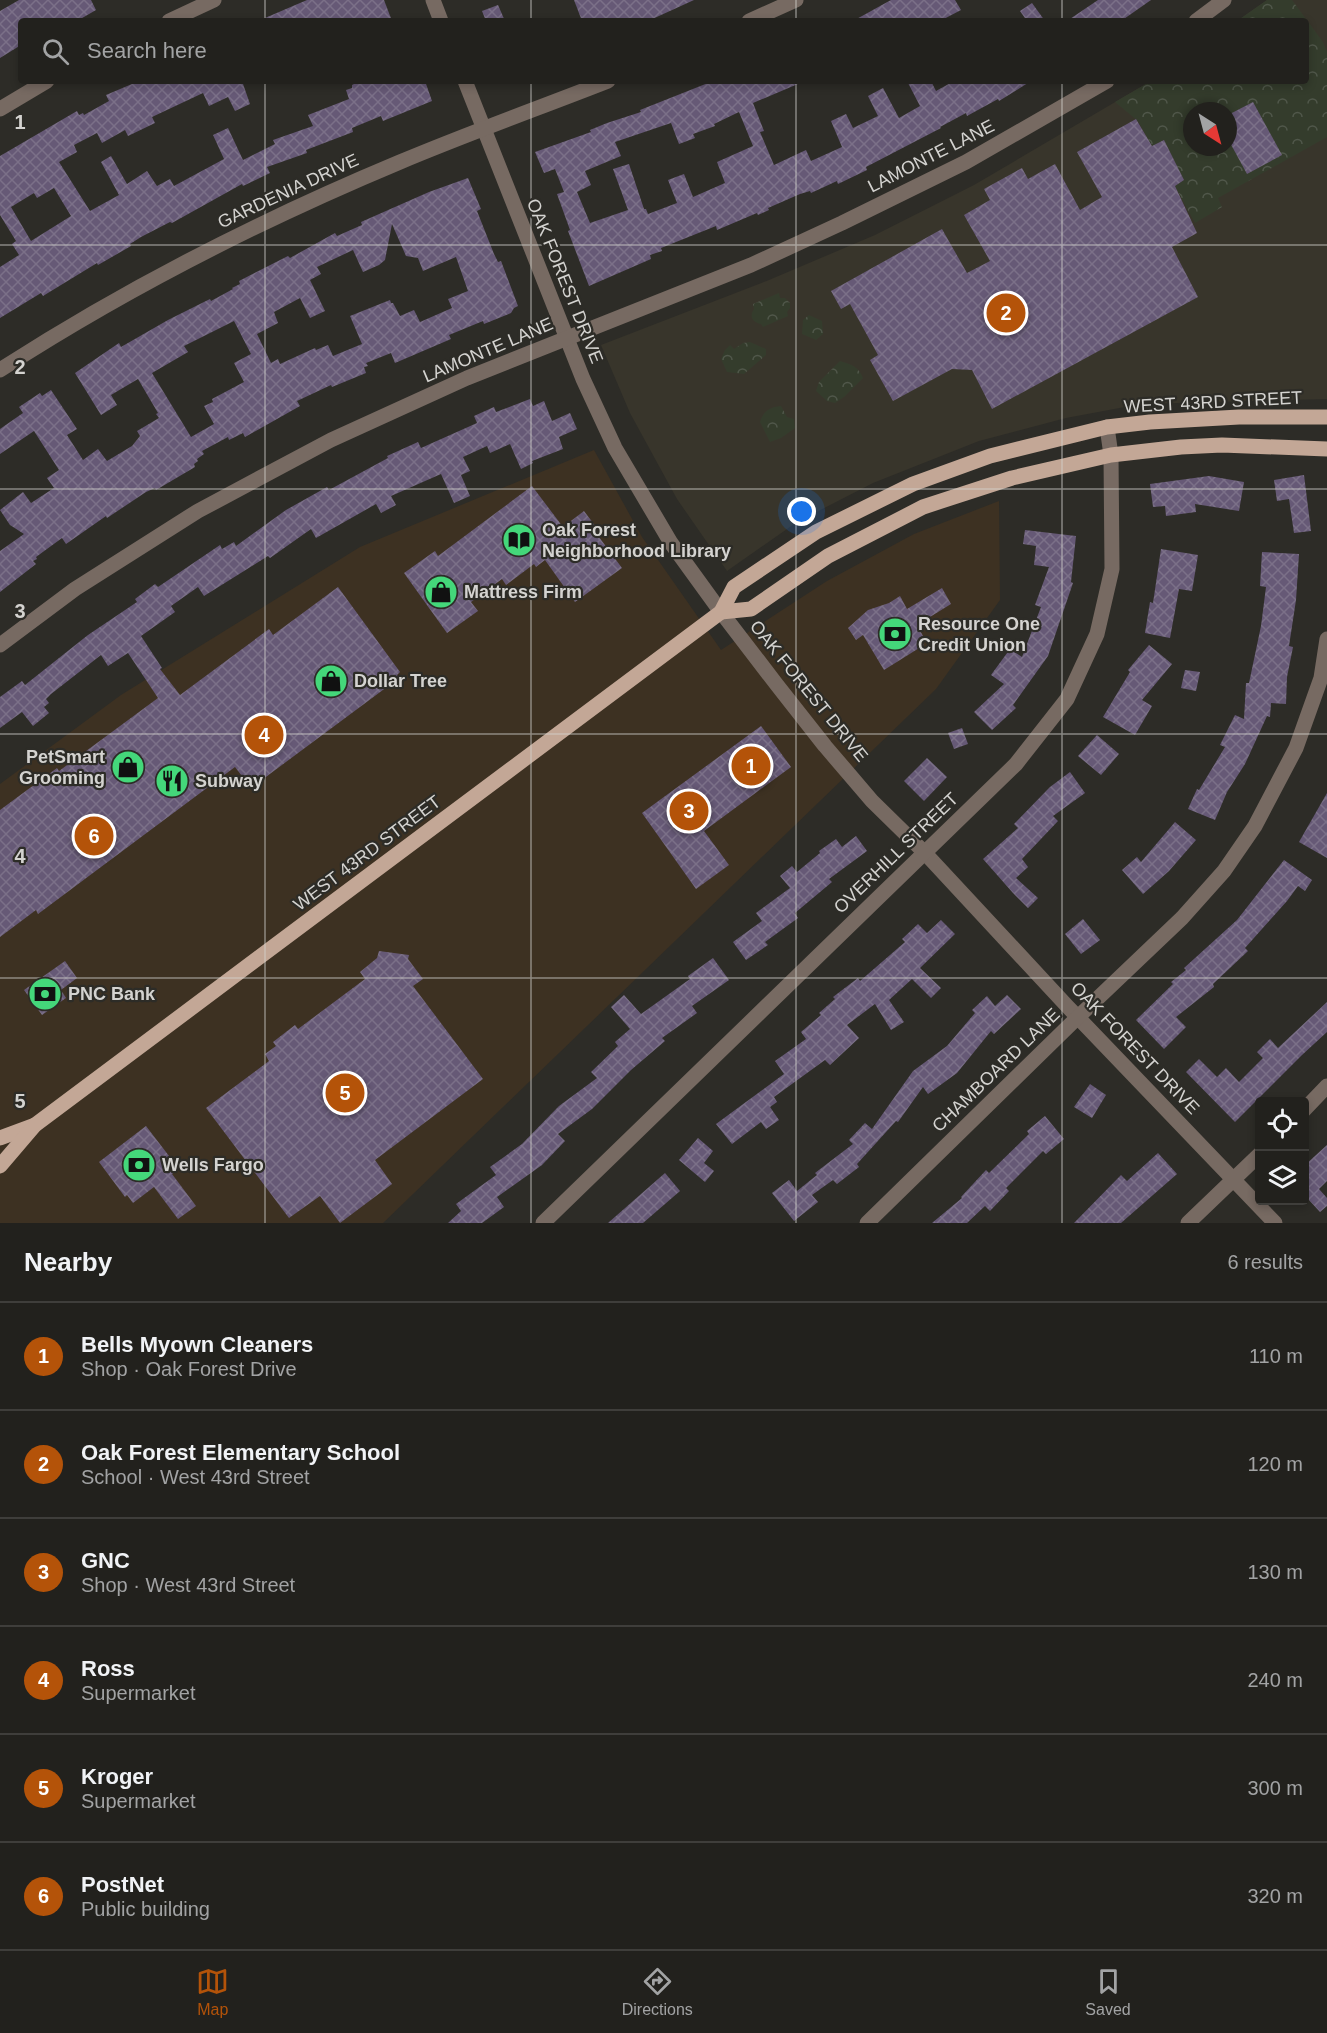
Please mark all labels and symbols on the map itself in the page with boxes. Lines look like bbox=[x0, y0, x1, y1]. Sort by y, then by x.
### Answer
north arrow bbox=[1183, 102, 1237, 156]
text: 1 bbox=[14, 111, 26, 133]
street label: LAMONTE LANE bbox=[865, 116, 997, 196]
street label: GARDENIA DRIVE bbox=[214, 150, 362, 232]
street label: OAK FOREST DRIVE bbox=[523, 196, 607, 366]
pin: 2 bbox=[986, 290, 1026, 336]
street label: LAMONTE LANE bbox=[420, 314, 556, 386]
text: 2 bbox=[14, 356, 26, 378]
street label: WEST 43RD STREET bbox=[1123, 387, 1303, 417]
your location bbox=[787, 497, 816, 526]
place label: Oak Forest Neighborhood Library bbox=[542, 520, 731, 561]
library icon: Oak Forest Neighborhood Library bbox=[501, 522, 537, 558]
shop icon: Mattress Firm bbox=[423, 574, 459, 610]
place label: Mattress Firm bbox=[464, 582, 582, 602]
text: 3 bbox=[14, 600, 26, 622]
place label: Resource One Credit Union bbox=[918, 614, 1040, 655]
street label: OAK FOREST DRIVE bbox=[746, 616, 872, 766]
bank icon: Resource One Credit Union bbox=[877, 616, 913, 652]
shop icon: Dollar Tree bbox=[313, 663, 349, 699]
place label: Dollar Tree bbox=[354, 671, 447, 691]
pin: 4 bbox=[244, 712, 284, 758]
pin: 1 bbox=[732, 744, 771, 789]
place label: PetSmart Grooming bbox=[19, 747, 105, 788]
shop icon: PetSmart Grooming bbox=[110, 749, 146, 785]
restaurant icon: Subway bbox=[154, 763, 190, 799]
place label: Subway bbox=[195, 771, 263, 791]
pin: 3 bbox=[670, 788, 708, 834]
street label: OVERHILL STREET bbox=[830, 789, 962, 917]
street label: WEST 43RD STREET bbox=[290, 791, 444, 915]
pin: 6 bbox=[74, 814, 113, 858]
text: 4 bbox=[14, 845, 26, 867]
bank icon: PNC Bank bbox=[27, 976, 63, 1012]
street label: OAK FOREST DRIVE bbox=[1067, 978, 1203, 1118]
place label: PNC Bank bbox=[68, 984, 156, 1004]
street label: CHAMBOARD LANE bbox=[928, 1004, 1064, 1136]
pin: 5 bbox=[326, 1070, 364, 1116]
text: 5 bbox=[14, 1090, 26, 1112]
bank icon: Wells Fargo bbox=[121, 1147, 157, 1183]
place label: Wells Fargo bbox=[162, 1155, 264, 1175]

